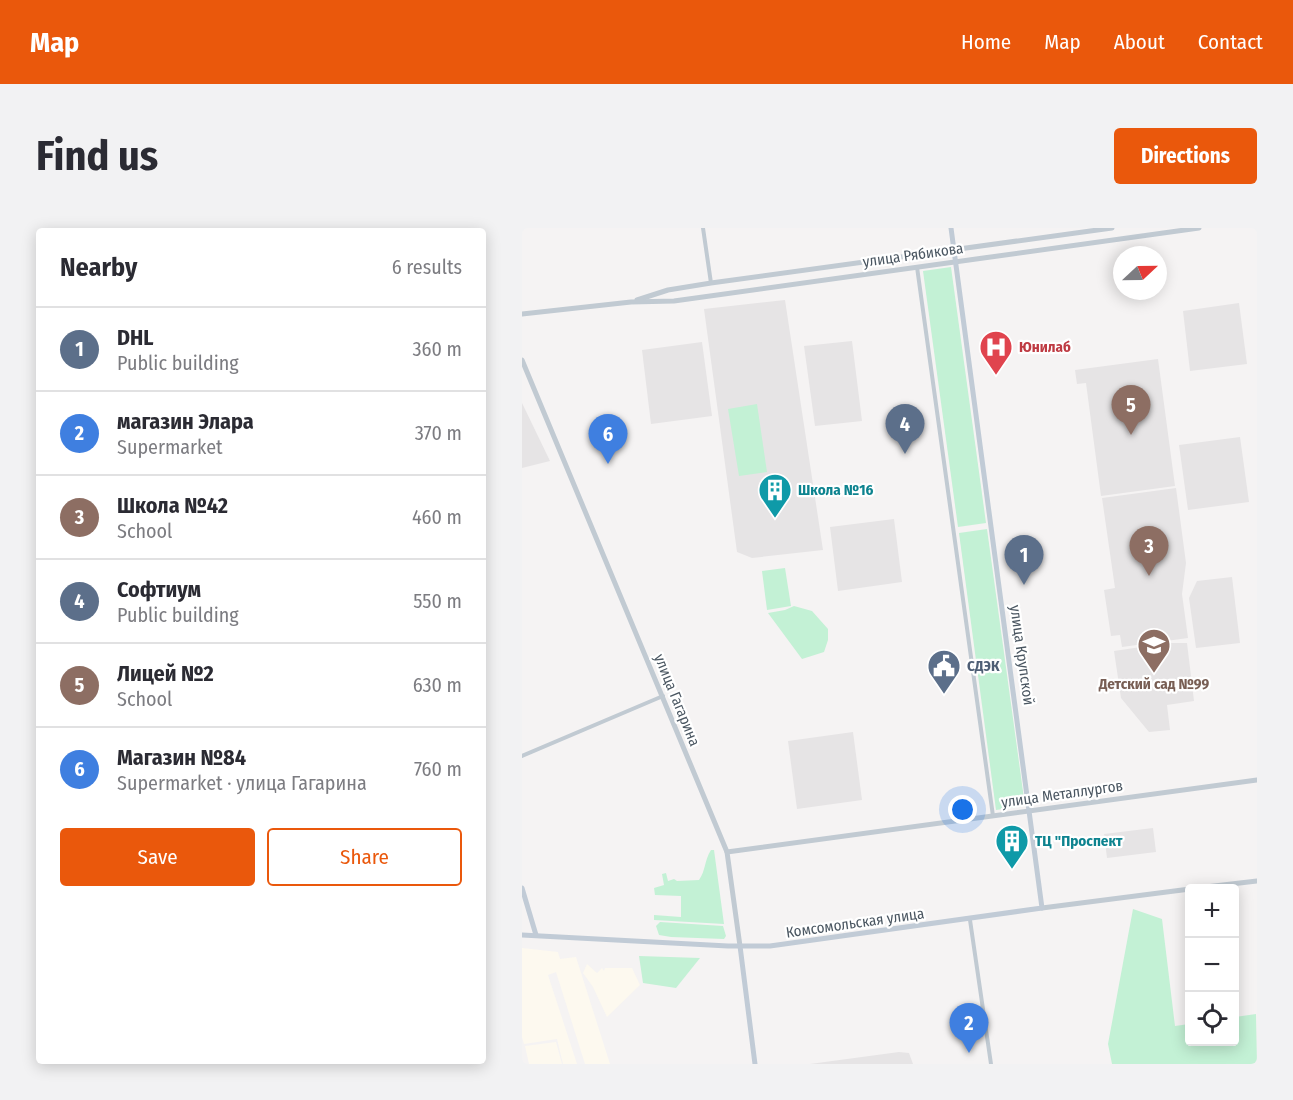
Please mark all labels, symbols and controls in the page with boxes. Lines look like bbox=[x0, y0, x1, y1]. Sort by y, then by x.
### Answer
text: Map bbox=[30, 26, 79, 59]
text: Home bbox=[961, 29, 1011, 55]
text: Map bbox=[1044, 29, 1081, 55]
text: About bbox=[1114, 29, 1165, 55]
text: Contact bbox=[1198, 29, 1263, 55]
button: Directions bbox=[1114, 128, 1257, 184]
text: Find us bbox=[36, 131, 158, 181]
street label: улица Рябикова bbox=[862, 239, 964, 271]
north arrow bbox=[1113, 246, 1167, 300]
text: Nearby bbox=[60, 252, 137, 283]
text: 6 results bbox=[392, 255, 462, 279]
text: DHL bbox=[117, 324, 154, 351]
hospital icon: Юнилаб bbox=[978, 329, 1014, 376]
text: 1 bbox=[75, 337, 84, 361]
text: 360 m bbox=[413, 337, 462, 361]
place label: Юнилаб bbox=[1019, 338, 1071, 356]
text: Public building bbox=[117, 351, 239, 375]
pin: 5 bbox=[1112, 386, 1150, 435]
pin: 4 bbox=[886, 404, 925, 454]
text: магазин Элара bbox=[117, 408, 254, 435]
pin: 6 bbox=[588, 414, 628, 464]
text: 2 bbox=[75, 421, 84, 445]
text: 370 m bbox=[415, 421, 462, 445]
text: Supermarket bbox=[117, 435, 223, 459]
building icon: Школа №16 bbox=[757, 472, 793, 519]
place label: Школа №16 bbox=[798, 481, 874, 499]
text: Школа №42 bbox=[117, 492, 228, 519]
text: 3 bbox=[75, 505, 84, 529]
text: 460 m bbox=[412, 505, 462, 529]
text: School bbox=[117, 519, 172, 543]
pin: 3 bbox=[1130, 526, 1168, 576]
pin: 1 bbox=[1004, 536, 1044, 585]
text: Софтиум bbox=[117, 576, 201, 603]
text: 4 bbox=[74, 589, 85, 613]
text: 550 m bbox=[413, 589, 462, 613]
text: Public building bbox=[117, 603, 239, 627]
street label: улица Крупской bbox=[1006, 604, 1038, 706]
school or university icon: Детский сад №99 bbox=[1136, 627, 1172, 674]
public building icon: СДЭК bbox=[926, 648, 962, 695]
street label: улица Гагарина bbox=[650, 651, 704, 749]
place label: СДЭК bbox=[967, 657, 1000, 675]
text: Лицей №2 bbox=[117, 660, 214, 687]
text: 5 bbox=[75, 673, 84, 697]
text: 630 m bbox=[413, 673, 462, 697]
place label: Детский сад №99 bbox=[1098, 675, 1210, 693]
text: School bbox=[117, 687, 172, 711]
text: Магазин №84 bbox=[117, 744, 246, 771]
text: 6 bbox=[74, 757, 85, 781]
text: 760 m bbox=[414, 757, 462, 781]
text: Supermarket · улица Гагарина bbox=[117, 771, 367, 795]
street label: улица Металлургов bbox=[1000, 777, 1124, 811]
your location bbox=[948, 795, 977, 824]
building icon: ТЦ "Проспект bbox=[994, 823, 1030, 870]
button: Save bbox=[60, 828, 255, 886]
button: Share bbox=[267, 828, 462, 886]
place label: ТЦ "Проспект bbox=[1035, 832, 1123, 850]
map controls bbox=[1185, 884, 1239, 1046]
button: + bbox=[1185, 884, 1239, 938]
street label: Комсомольская улица bbox=[785, 904, 925, 942]
button: − bbox=[1185, 938, 1239, 992]
button: locate bbox=[1185, 992, 1239, 1046]
pin: 2 bbox=[950, 1004, 988, 1053]

